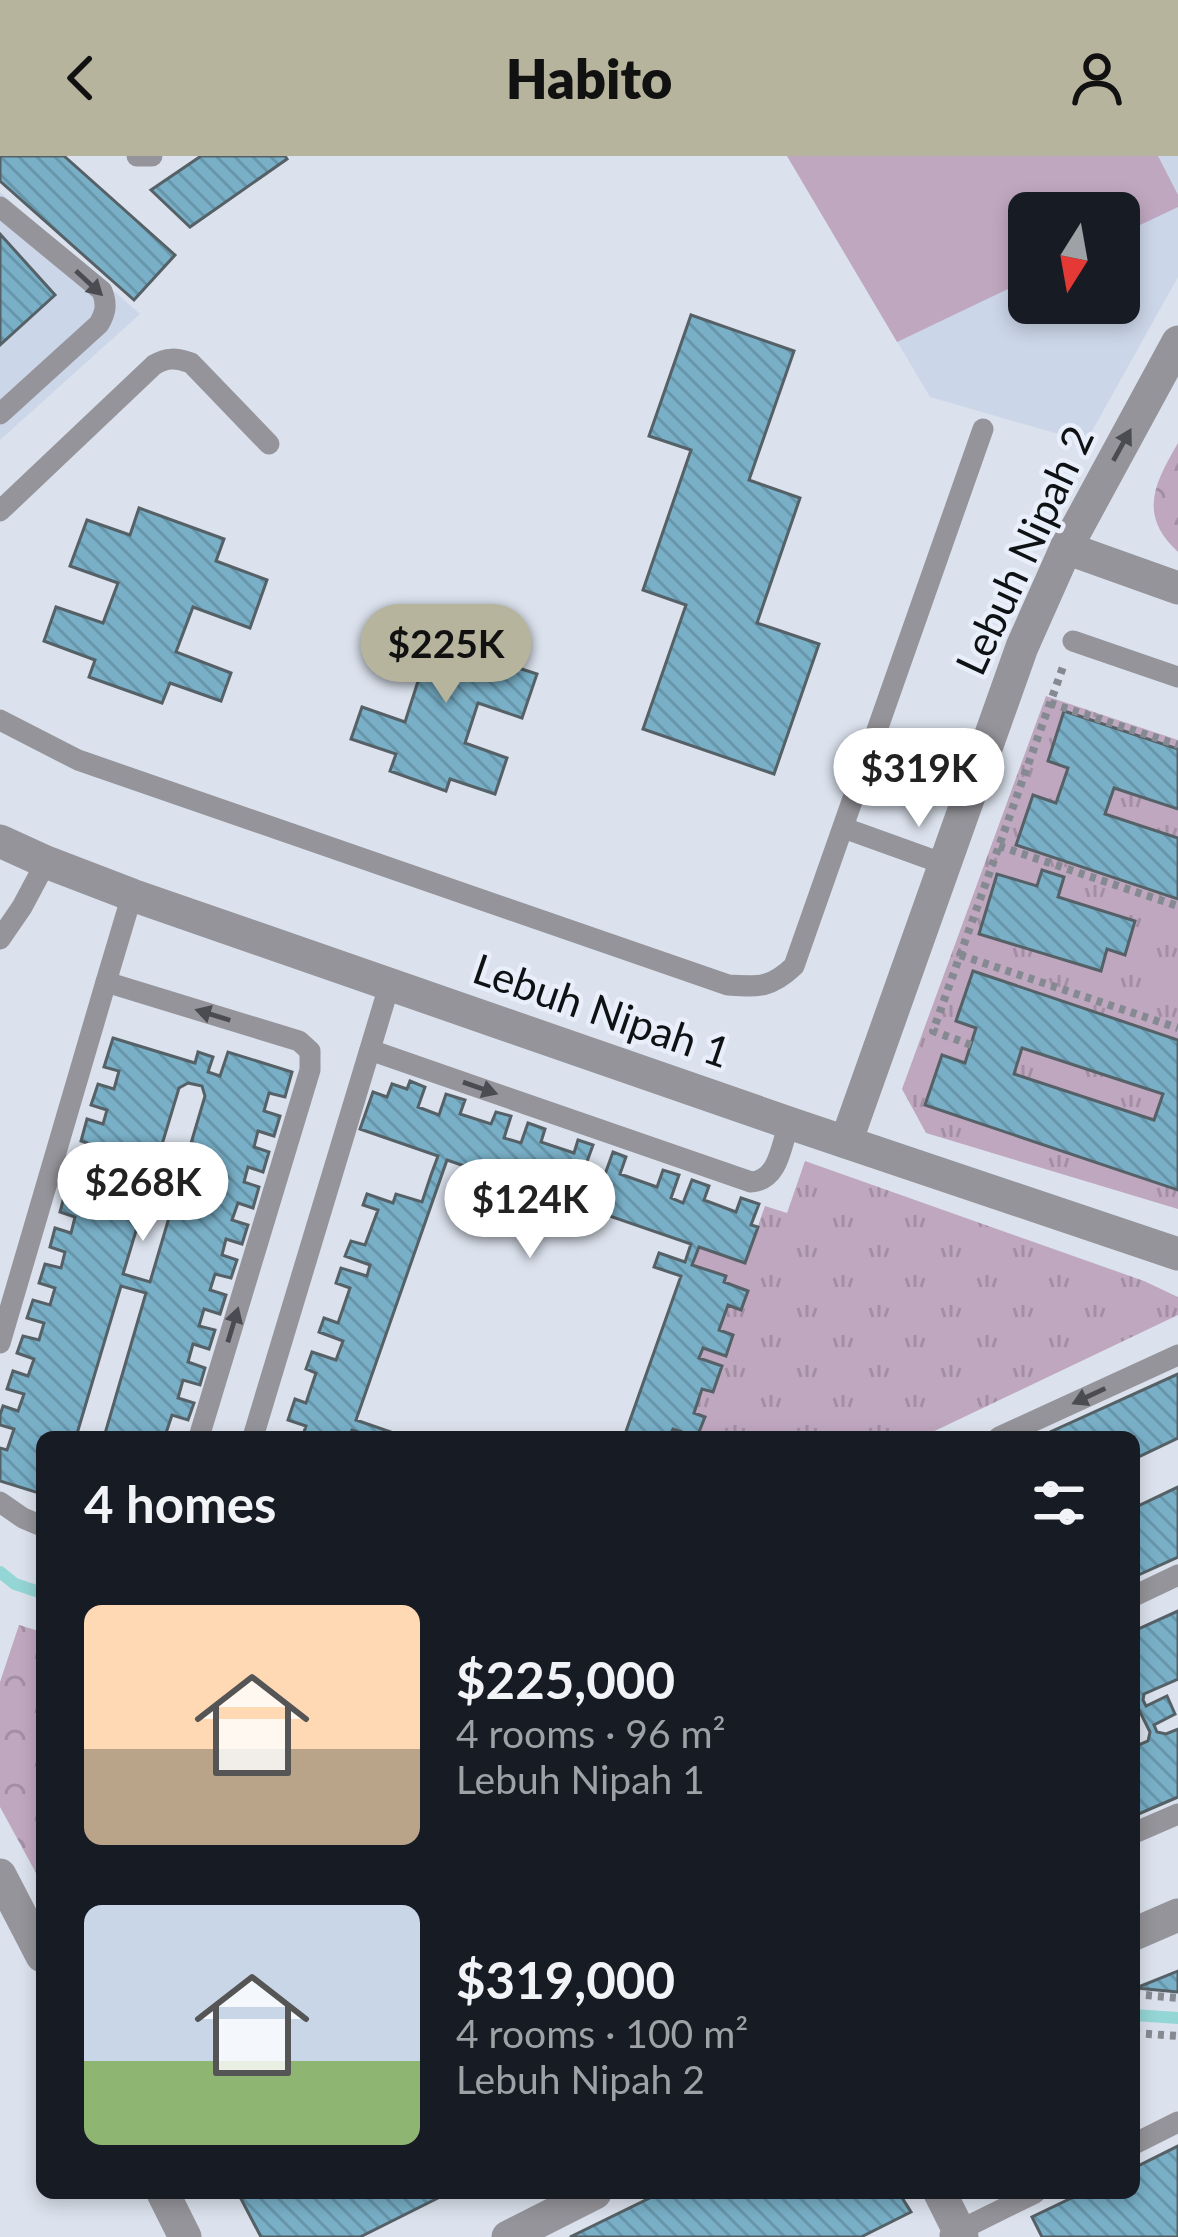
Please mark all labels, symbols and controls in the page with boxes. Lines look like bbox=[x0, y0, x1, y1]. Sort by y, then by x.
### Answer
icon: back bbox=[48, 45, 114, 111]
icon: person bbox=[1064, 45, 1130, 111]
text: Habito bbox=[506, 46, 672, 111]
north arrow bbox=[1008, 192, 1140, 324]
map controls bbox=[1008, 192, 1140, 324]
one-way arrow bbox=[74, 268, 103, 296]
street label: Lebuh Nipah 2 bbox=[945, 418, 1103, 682]
one-way arrow bbox=[1111, 428, 1132, 463]
pin: $225K bbox=[362, 604, 530, 706]
text: $225K bbox=[387, 620, 505, 666]
pin: $319K bbox=[835, 728, 1003, 830]
text: $319K bbox=[860, 744, 978, 790]
street label: Lebuh Nipah 1 bbox=[467, 943, 737, 1077]
one-way arrow bbox=[194, 1005, 231, 1023]
one-way arrow bbox=[462, 1080, 498, 1098]
pin: $268K bbox=[59, 1142, 227, 1244]
text: $268K bbox=[84, 1158, 202, 1204]
pin: $124K bbox=[446, 1159, 614, 1261]
text: $124K bbox=[471, 1175, 589, 1221]
one-way arrow bbox=[225, 1306, 243, 1343]
one-way arrow bbox=[1071, 1386, 1106, 1406]
icon: filters bbox=[1026, 1470, 1092, 1536]
text: 4 homes bbox=[84, 1473, 276, 1534]
text: $225,000 bbox=[456, 1649, 675, 1710]
icon: home bbox=[180, 1653, 324, 1797]
text: 4 rooms · 96 m² bbox=[456, 1710, 726, 1756]
text: Lebuh Nipah 1 bbox=[456, 1756, 705, 1802]
text: $319,000 bbox=[456, 1949, 675, 2010]
icon: home bbox=[180, 1953, 324, 2097]
text: 4 rooms · 100 m² bbox=[456, 2010, 748, 2056]
text: Lebuh Nipah 2 bbox=[456, 2056, 705, 2102]

